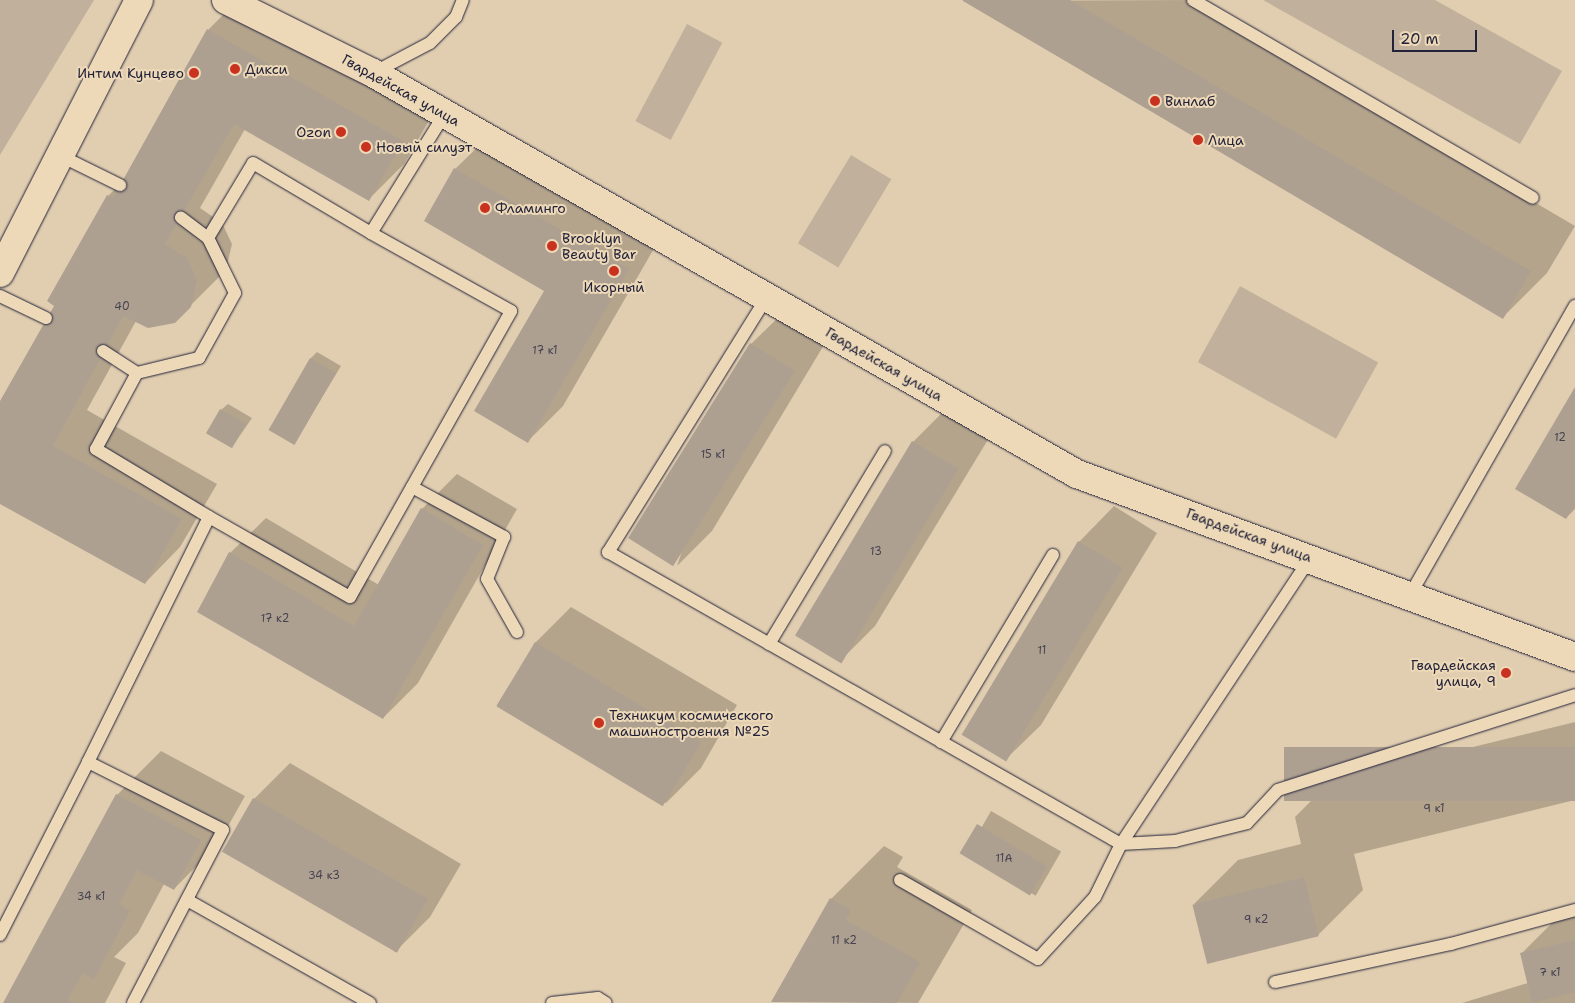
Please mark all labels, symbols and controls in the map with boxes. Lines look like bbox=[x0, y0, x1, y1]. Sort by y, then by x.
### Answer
scale bar bbox=[1395, 20, 1480, 52]
text: 20 m bbox=[1400, 29, 1439, 49]
street label: Гвардейская улица bbox=[339, 51, 463, 129]
place label: Дикси bbox=[245, 61, 288, 77]
marker: Дикси bbox=[229, 63, 241, 75]
place label: Интим Кунцево bbox=[77, 65, 184, 81]
marker: Интим Кунцево bbox=[188, 67, 200, 79]
place label: Винлаб bbox=[1165, 93, 1215, 109]
marker: Винлаб bbox=[1149, 95, 1161, 107]
place label: Ozon bbox=[296, 124, 331, 140]
marker: Ozon bbox=[335, 126, 347, 138]
place label: Лица bbox=[1208, 132, 1244, 148]
marker: Лица bbox=[1192, 134, 1204, 146]
place label: Новый силуэт bbox=[376, 139, 472, 155]
marker: Новый силуэт bbox=[360, 141, 372, 153]
place label: Фламинго bbox=[495, 200, 566, 216]
marker: Фламинго bbox=[479, 202, 491, 214]
place label: Brooklyn Beauty Bar bbox=[562, 230, 636, 262]
marker: Brooklyn Beauty Bar bbox=[546, 240, 558, 252]
marker: Икорный bbox=[608, 265, 620, 277]
place label: Икорный bbox=[584, 279, 644, 295]
house number: 40 bbox=[114, 300, 130, 314]
street label: Гвардейская улица bbox=[822, 324, 946, 404]
house number: 17 к1 bbox=[532, 344, 558, 358]
house number: 12 bbox=[1554, 431, 1566, 445]
house number: 15 к1 bbox=[701, 448, 725, 462]
street label: Гвардейская улица bbox=[1184, 504, 1314, 566]
house number: 13 bbox=[870, 545, 882, 559]
house number: 17 к2 bbox=[261, 612, 289, 626]
house number: 11 bbox=[1038, 644, 1046, 658]
place label: Гвардейская улица, 9 bbox=[1411, 657, 1496, 690]
marker: Гвардейская улица, 9 bbox=[1500, 667, 1512, 679]
place label: Техникум космического машиностроения №25 bbox=[609, 707, 773, 740]
marker: Техникум космического машиностроения №25 bbox=[593, 717, 605, 729]
house number: 9 к1 bbox=[1423, 802, 1445, 816]
house number: 11А bbox=[996, 852, 1012, 866]
house number: 34 к3 bbox=[308, 869, 340, 883]
house number: 34 к1 bbox=[77, 890, 105, 904]
house number: 9 к2 bbox=[1244, 913, 1268, 927]
house number: 11 к2 bbox=[831, 934, 857, 948]
house number: 7 к1 bbox=[1539, 966, 1561, 980]

